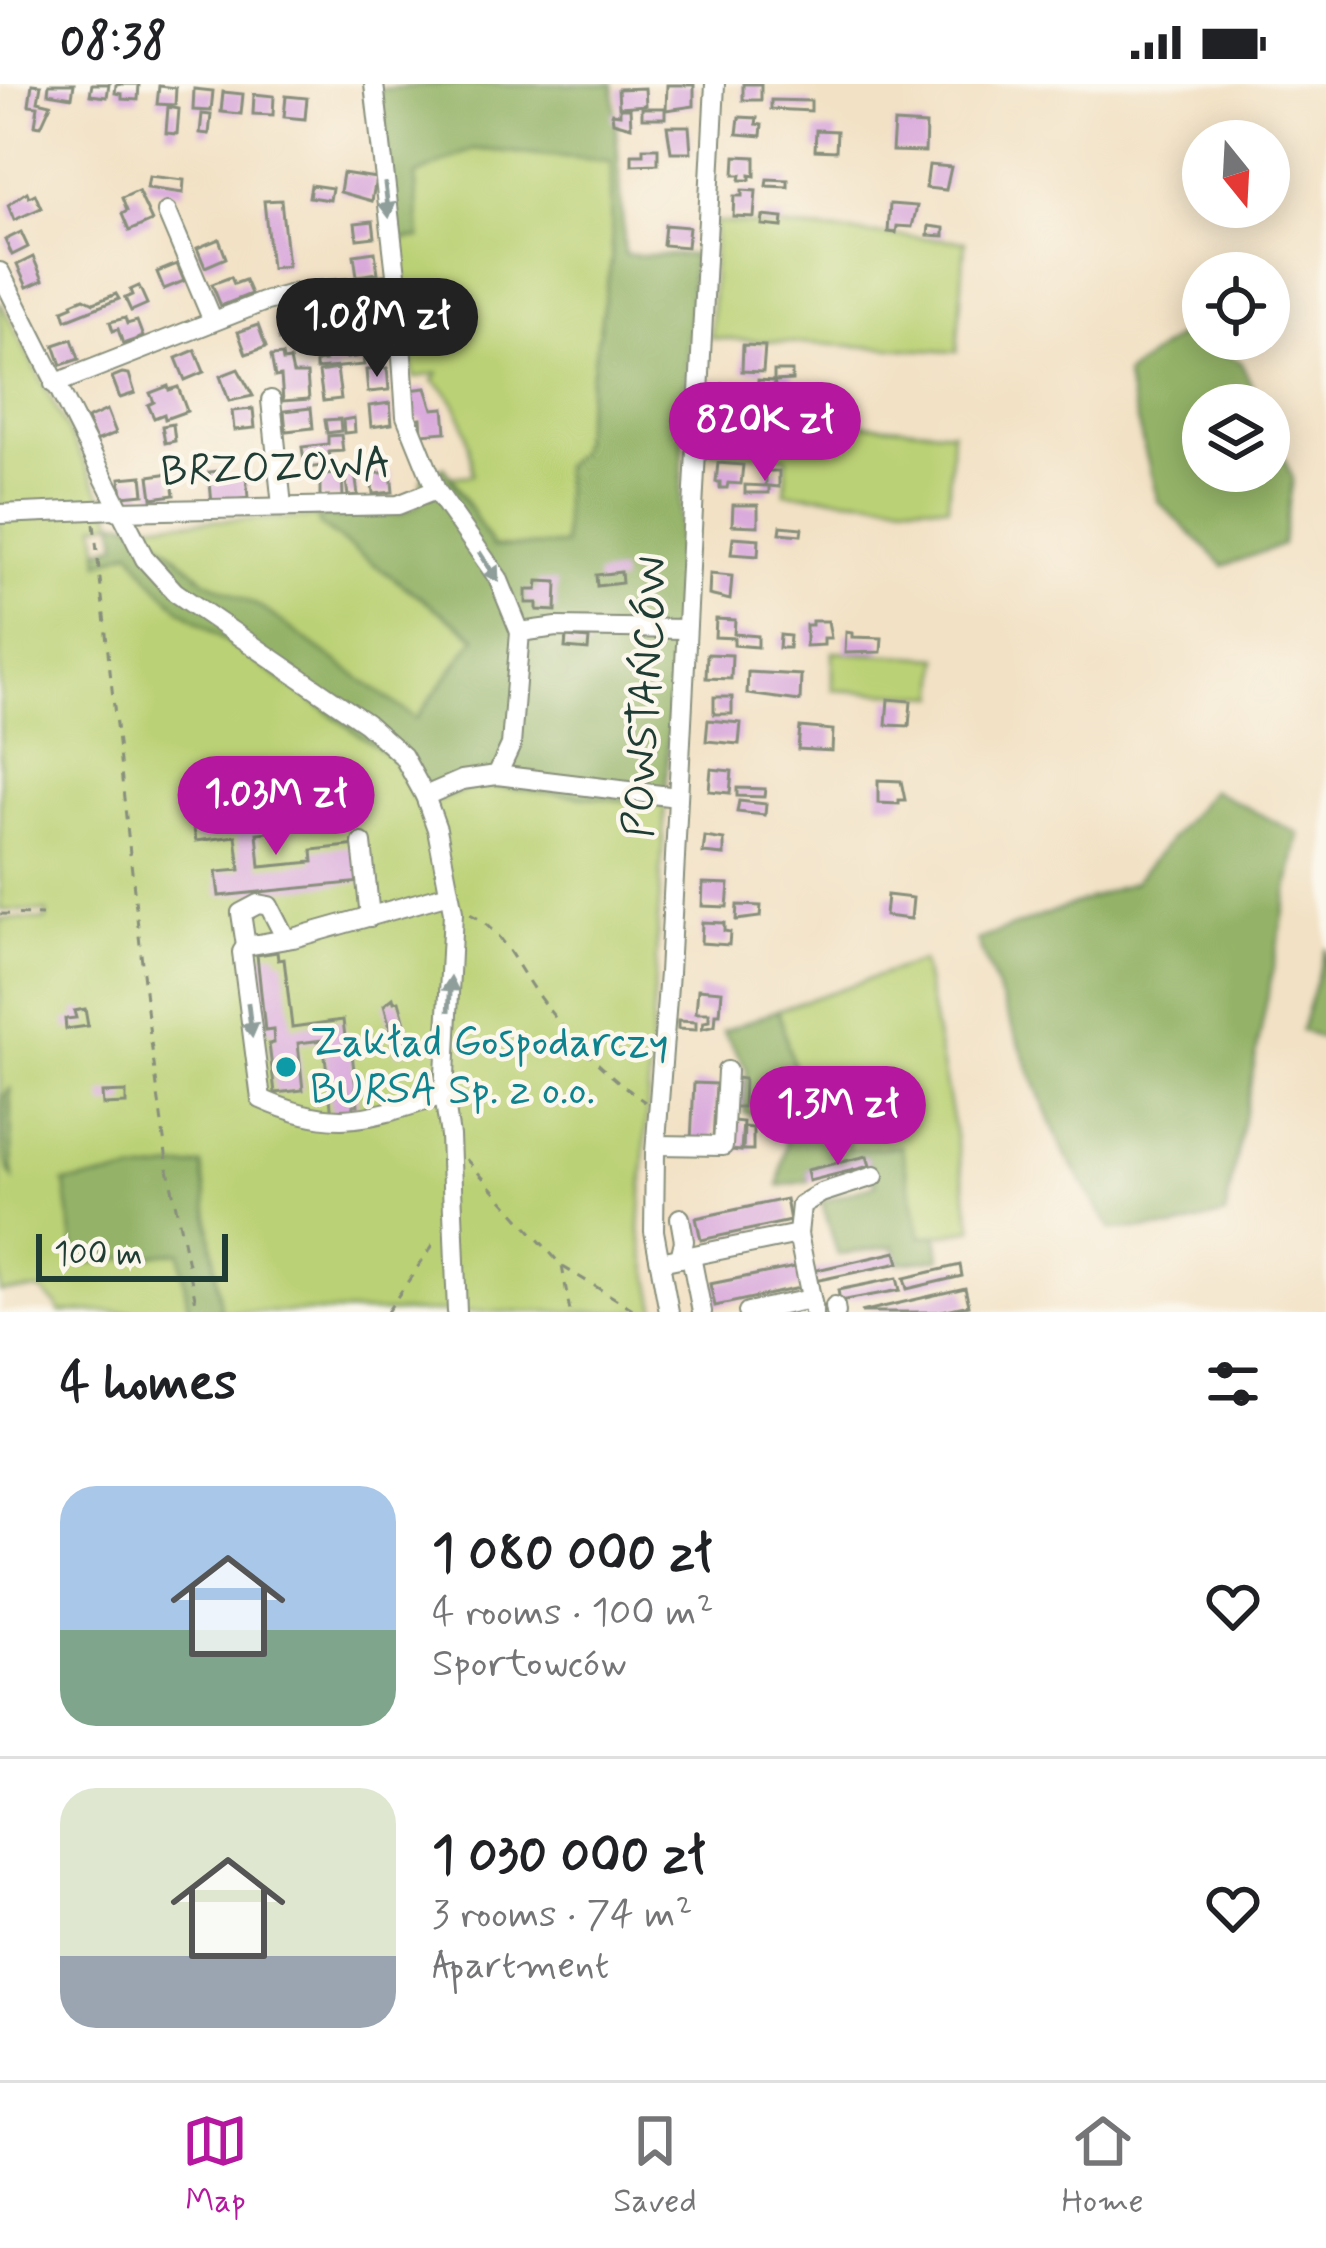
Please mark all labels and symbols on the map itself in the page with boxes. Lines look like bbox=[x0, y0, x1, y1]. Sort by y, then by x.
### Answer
north arrow bbox=[1182, 120, 1290, 228]
one-way arrow bbox=[377, 182, 396, 219]
pin: 1.08M zł bbox=[253, 278, 501, 380]
pin: 820K zł bbox=[654, 382, 876, 484]
street label: BRZOZOWA bbox=[160, 437, 392, 501]
one-way arrow bbox=[478, 550, 499, 584]
street label: POWSTAŃCÓW bbox=[612, 555, 682, 839]
pin: 1.03M zł bbox=[152, 756, 400, 858]
one-way arrow bbox=[441, 974, 460, 1012]
one-way arrow bbox=[240, 1002, 259, 1039]
place label: Zakład Gospodarczy BURSA Sp. z o.o. bbox=[310, 1016, 669, 1119]
marker: Zakład Gospodarczy BURSA Sp. z o.o. bbox=[273, 1054, 299, 1080]
pin: 1.3M zł bbox=[727, 1066, 949, 1168]
scale bar bbox=[36, 1228, 228, 1281]

